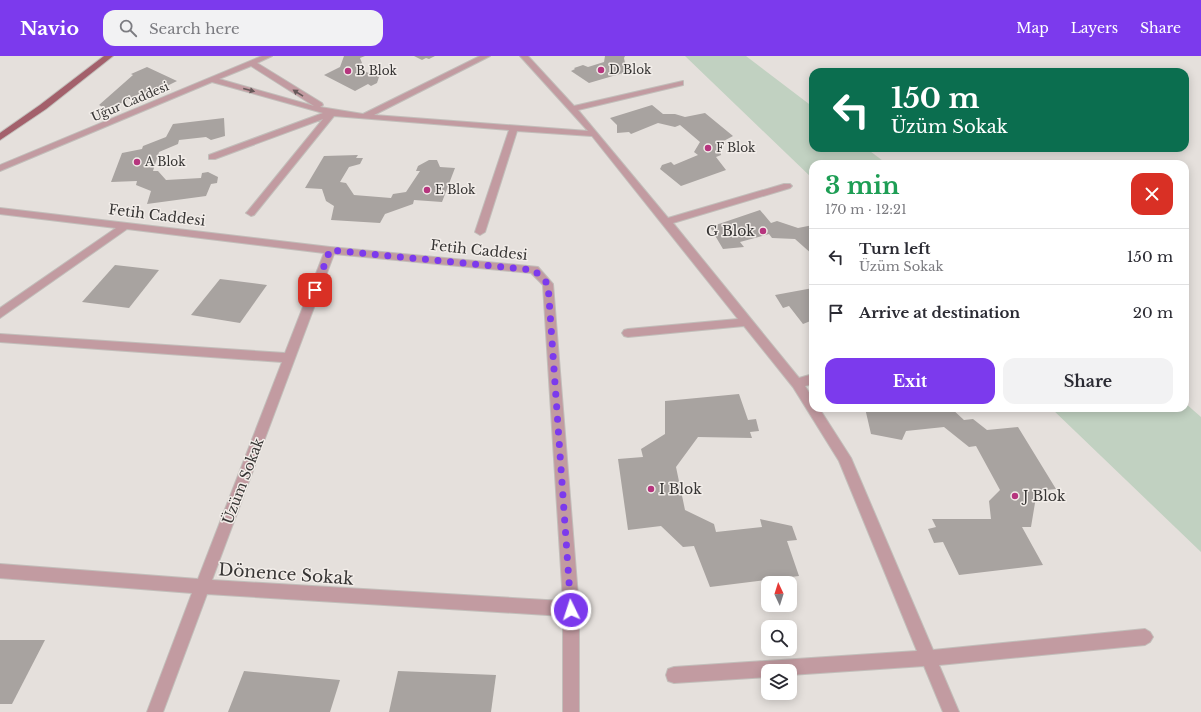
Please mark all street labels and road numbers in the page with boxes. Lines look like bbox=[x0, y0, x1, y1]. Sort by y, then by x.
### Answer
street label: Uğur Caddesi bbox=[89, 78, 171, 125]
street label: Fetih Caddesi bbox=[107, 200, 207, 230]
street label: Fetih Caddesi bbox=[430, 236, 529, 264]
street label: Üzüm Sokak bbox=[217, 435, 268, 527]
street label: Dönence Sokak bbox=[218, 559, 355, 590]

